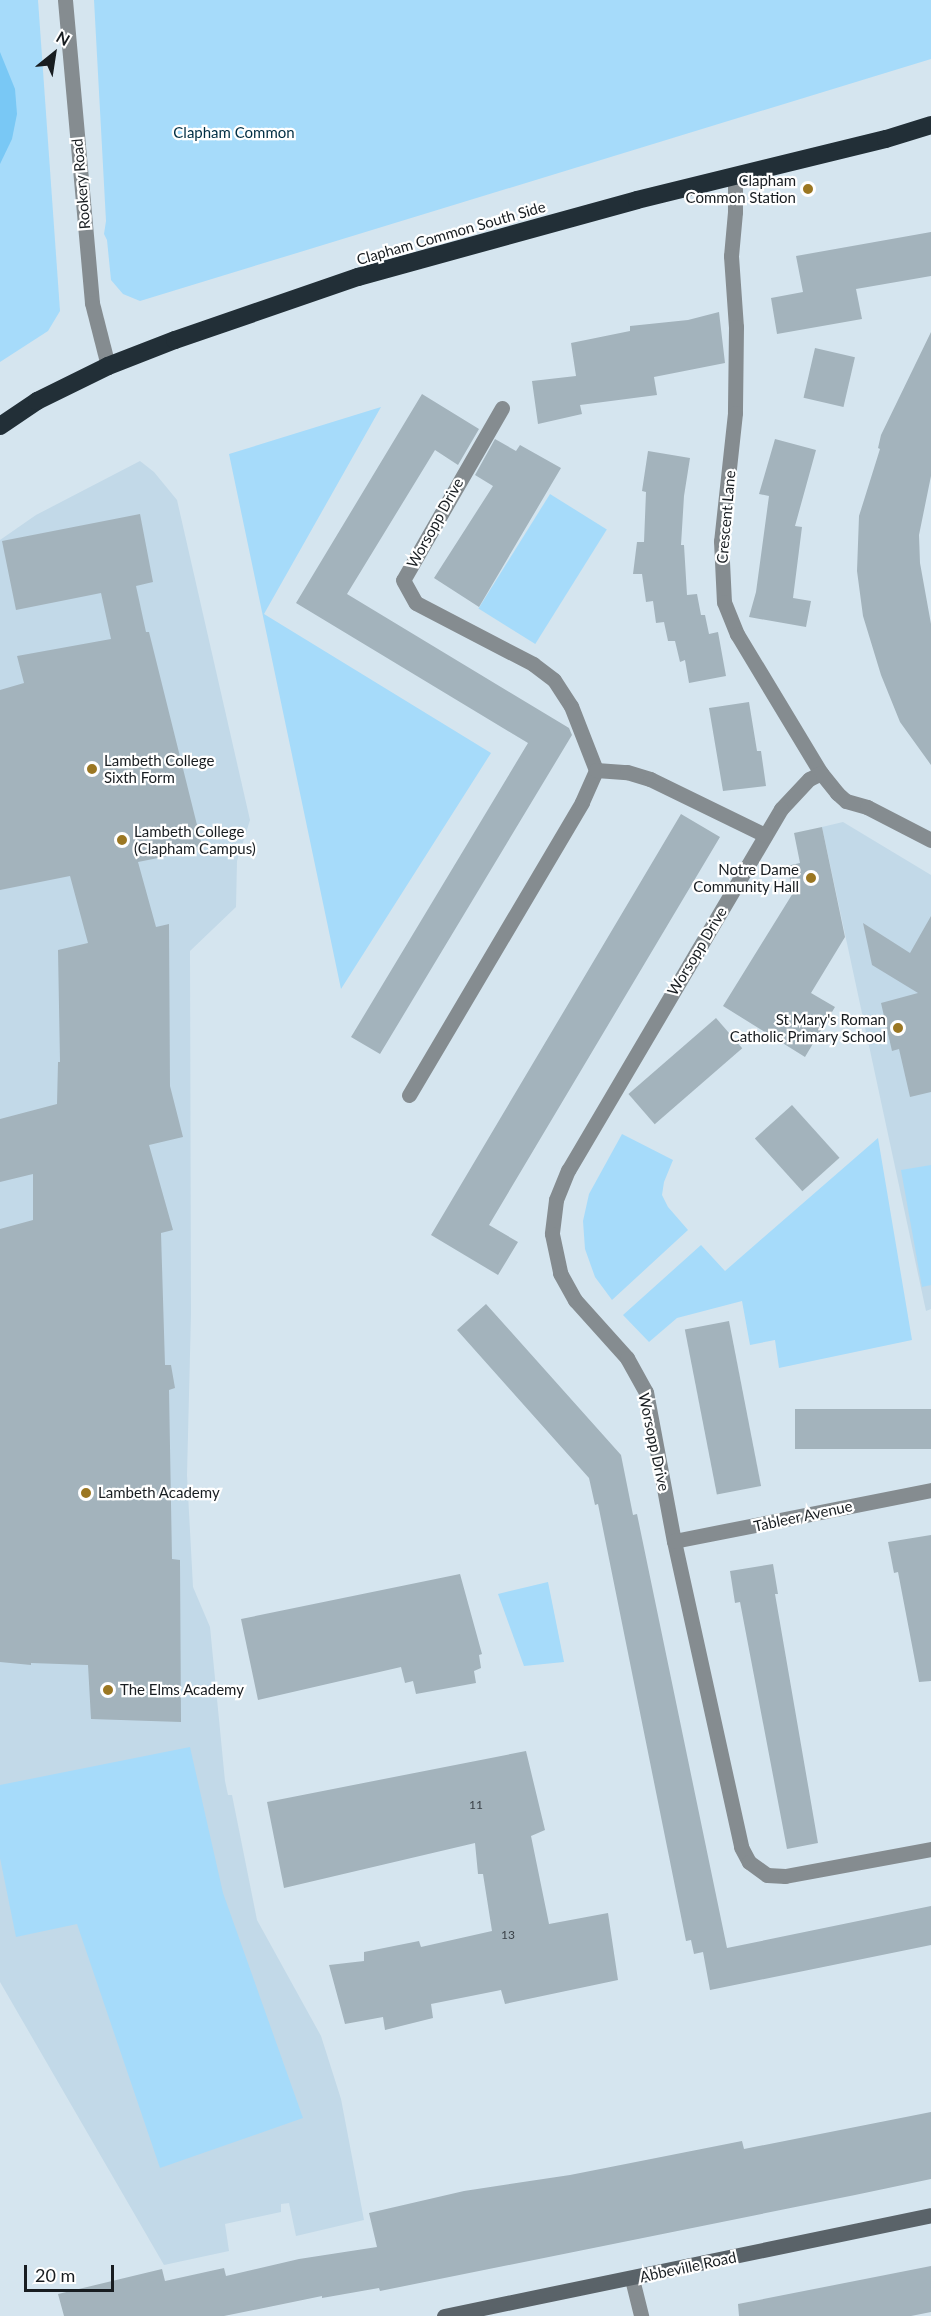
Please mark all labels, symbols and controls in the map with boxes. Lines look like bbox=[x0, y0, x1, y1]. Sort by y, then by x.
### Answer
north arrow bbox=[24, 24, 84, 84]
text: N bbox=[53, 27, 73, 49]
park label: Clapham Common bbox=[173, 124, 295, 142]
street label: Rookery Road bbox=[68, 138, 94, 230]
place label: Clapham Common Station bbox=[686, 171, 796, 206]
marker: Clapham Common Station bbox=[801, 182, 815, 196]
street label: Clapham Common South Side bbox=[354, 197, 548, 269]
street label: Crescent Lane bbox=[713, 470, 739, 564]
street label: Worsopp Drive bbox=[403, 475, 467, 571]
place label: Lambeth College Sixth Form bbox=[104, 751, 214, 786]
marker: Lambeth College Sixth Form bbox=[85, 762, 99, 776]
place label: Lambeth College (Clapham Campus) bbox=[134, 822, 256, 857]
marker: Lambeth College (Clapham Campus) bbox=[115, 833, 129, 847]
place label: Notre Dame Community Hall bbox=[693, 860, 799, 895]
marker: Notre Dame Community Hall bbox=[804, 871, 818, 885]
street label: Worsopp Drive bbox=[664, 903, 730, 999]
place label: St Mary's Roman Catholic Primary School bbox=[729, 1010, 886, 1045]
marker: St Mary's Roman Catholic Primary School bbox=[891, 1021, 905, 1035]
street label: Worsopp Drive bbox=[635, 1391, 673, 1493]
place label: Lambeth Academy bbox=[98, 1484, 220, 1502]
marker: Lambeth Academy bbox=[79, 1486, 93, 1500]
street label: Tableer Avenue bbox=[752, 1497, 854, 1535]
place label: The Elms Academy bbox=[120, 1681, 244, 1699]
marker: The Elms Academy bbox=[101, 1683, 115, 1697]
house number: 11 bbox=[469, 1798, 483, 1812]
house number: 13 bbox=[501, 1928, 515, 1942]
street label: Abbeville Road bbox=[638, 2248, 738, 2286]
scale bar bbox=[27, 2253, 117, 2291]
text: 20 m bbox=[35, 2264, 75, 2286]

